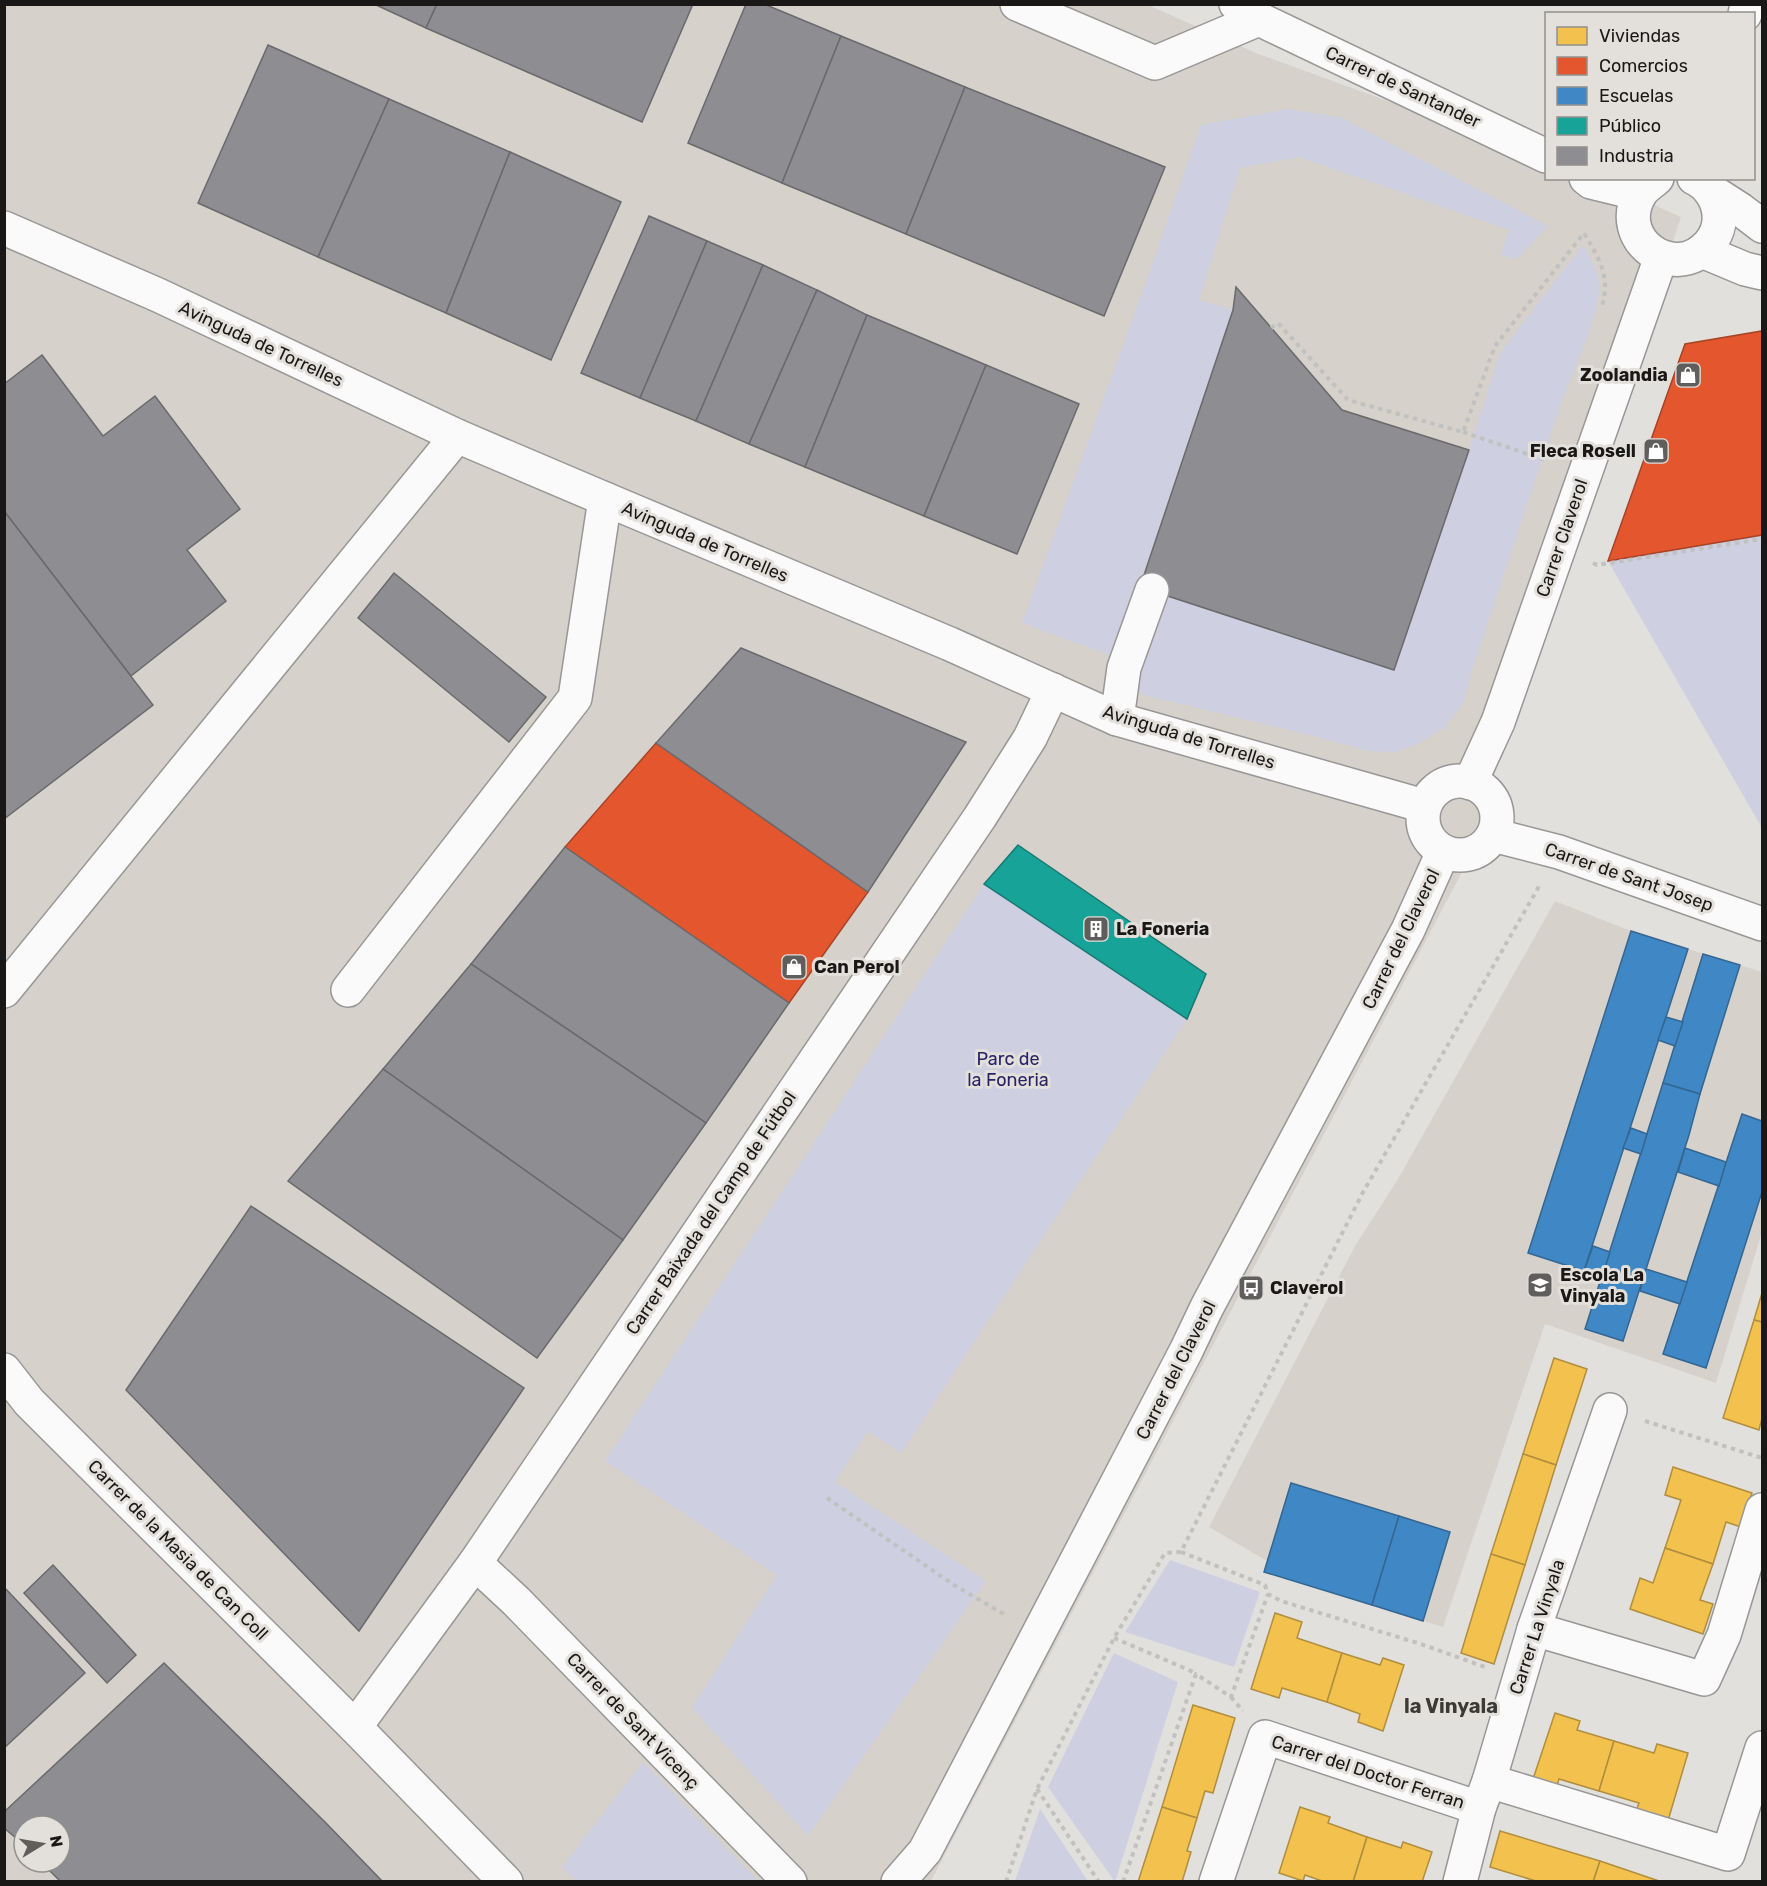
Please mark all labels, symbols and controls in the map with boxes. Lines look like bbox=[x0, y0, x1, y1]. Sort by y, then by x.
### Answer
legend bbox=[1545, 12, 1755, 180]
text: Viviendas bbox=[1599, 25, 1680, 47]
street label: Carrer de Santander bbox=[1322, 41, 1484, 133]
text: Comercios bbox=[1599, 55, 1688, 77]
text: Escuelas bbox=[1599, 85, 1673, 107]
text: Público bbox=[1599, 115, 1661, 137]
text: Industria bbox=[1599, 145, 1674, 167]
street label: Avinguda de Torrelles bbox=[175, 296, 347, 392]
shop icon: Zoolandia bbox=[1673, 360, 1703, 390]
place label: Zoolandia bbox=[1580, 364, 1668, 386]
shop icon: Fleca Rosell bbox=[1641, 436, 1671, 466]
place label: Fleca Rosell bbox=[1530, 440, 1636, 462]
street label: Carrer Claverol bbox=[1531, 476, 1593, 600]
street label: Avinguda de Torrelles bbox=[618, 497, 792, 587]
street label: Avinguda de Torrelles bbox=[1100, 700, 1278, 774]
street label: Carrer de Sant Josep bbox=[1542, 838, 1716, 916]
street label: Carrer del Claverol bbox=[1358, 865, 1444, 1013]
building icon: La Foneria bbox=[1081, 914, 1111, 944]
place label: La Foneria bbox=[1116, 918, 1209, 940]
shop icon: Can Perol bbox=[779, 952, 809, 982]
place label: Can Perol bbox=[814, 956, 900, 978]
park label: Parc de la Foneria bbox=[967, 1048, 1049, 1091]
street label: Carrer Baixada del Camp de Fútbol bbox=[621, 1087, 801, 1339]
place label: Escola La Vinyala bbox=[1560, 1264, 1644, 1307]
school or university icon: Escola La Vinyala bbox=[1525, 1270, 1555, 1300]
bus stop icon: Claverol bbox=[1236, 1273, 1266, 1303]
place label: Claverol bbox=[1270, 1277, 1343, 1299]
street label: Carrer del Claverol bbox=[1131, 1297, 1221, 1443]
street label: Carrer de la Masia de Can Coll bbox=[83, 1455, 273, 1645]
street label: Carrer La Vinyala bbox=[1505, 1557, 1569, 1697]
street label: Carrer de Sant Vicenç bbox=[562, 1648, 704, 1794]
district label: la Vinyala bbox=[1404, 1694, 1498, 1718]
street label: Carrer del Doctor Ferran bbox=[1269, 1730, 1467, 1814]
north arrow bbox=[12, 1814, 72, 1874]
text: N bbox=[46, 1834, 67, 1849]

